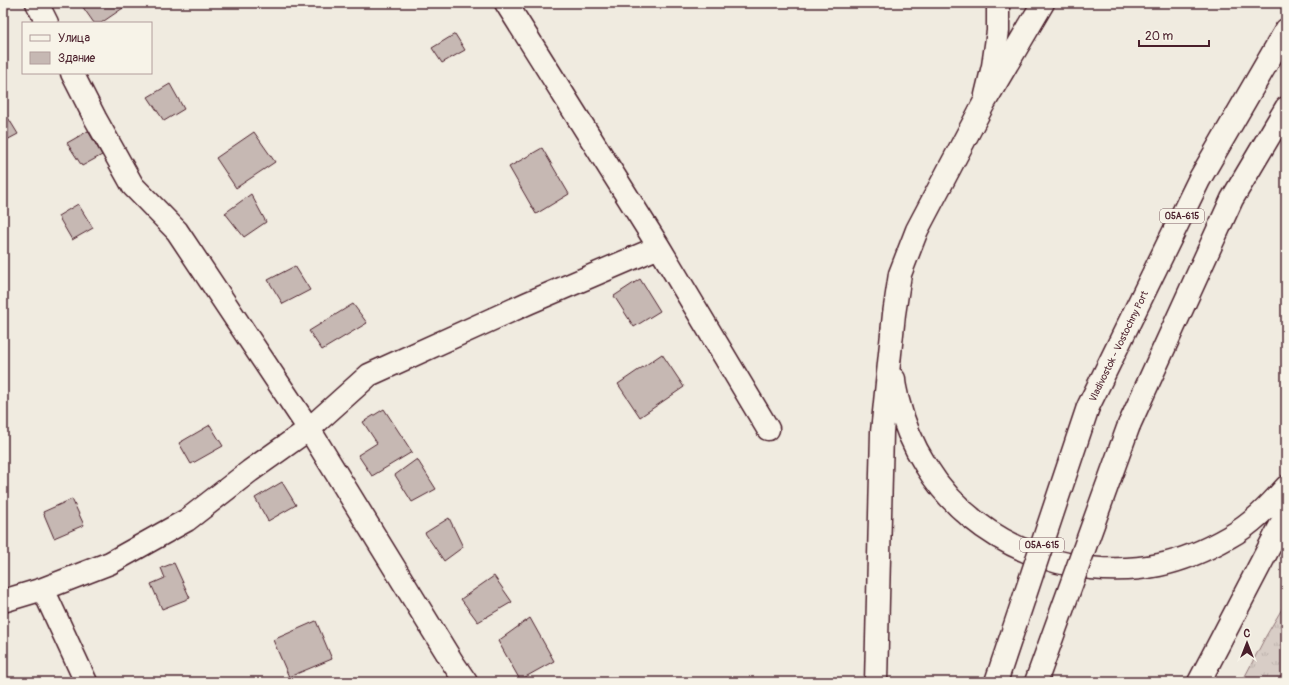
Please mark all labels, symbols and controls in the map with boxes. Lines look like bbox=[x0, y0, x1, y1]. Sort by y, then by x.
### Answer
legend bbox=[22, 22, 152, 74]
scale bar bbox=[1139, 22, 1209, 48]
text: 20 m bbox=[1145, 29, 1174, 44]
text: Улица bbox=[58, 31, 90, 46]
text: Здание bbox=[58, 51, 95, 66]
road number: 05А-615 bbox=[1160, 209, 1204, 223]
street label: Vladivostok - Vostochny Port bbox=[1087, 288, 1151, 404]
road number: 05А-615 bbox=[1020, 538, 1064, 552]
north arrow bbox=[1227, 623, 1267, 663]
text: С bbox=[1244, 627, 1251, 640]

